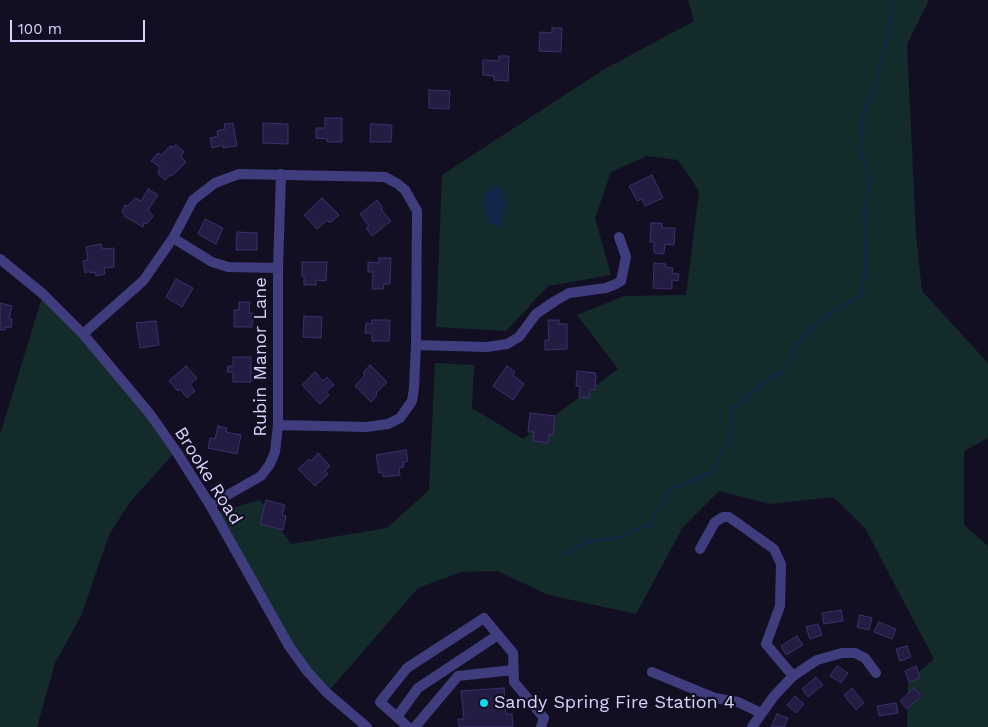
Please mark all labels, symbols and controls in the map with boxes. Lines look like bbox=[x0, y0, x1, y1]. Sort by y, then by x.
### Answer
scale bar bbox=[12, 10, 148, 42]
text: 100 m bbox=[18, 20, 62, 38]
street label: Rubin Manor Lane bbox=[250, 277, 272, 437]
street label: Brooke Road bbox=[169, 423, 247, 529]
place label: Sandy Spring Fire Station 4 bbox=[494, 692, 735, 714]
marker: Sandy Spring Fire Station 4 bbox=[478, 697, 490, 709]

